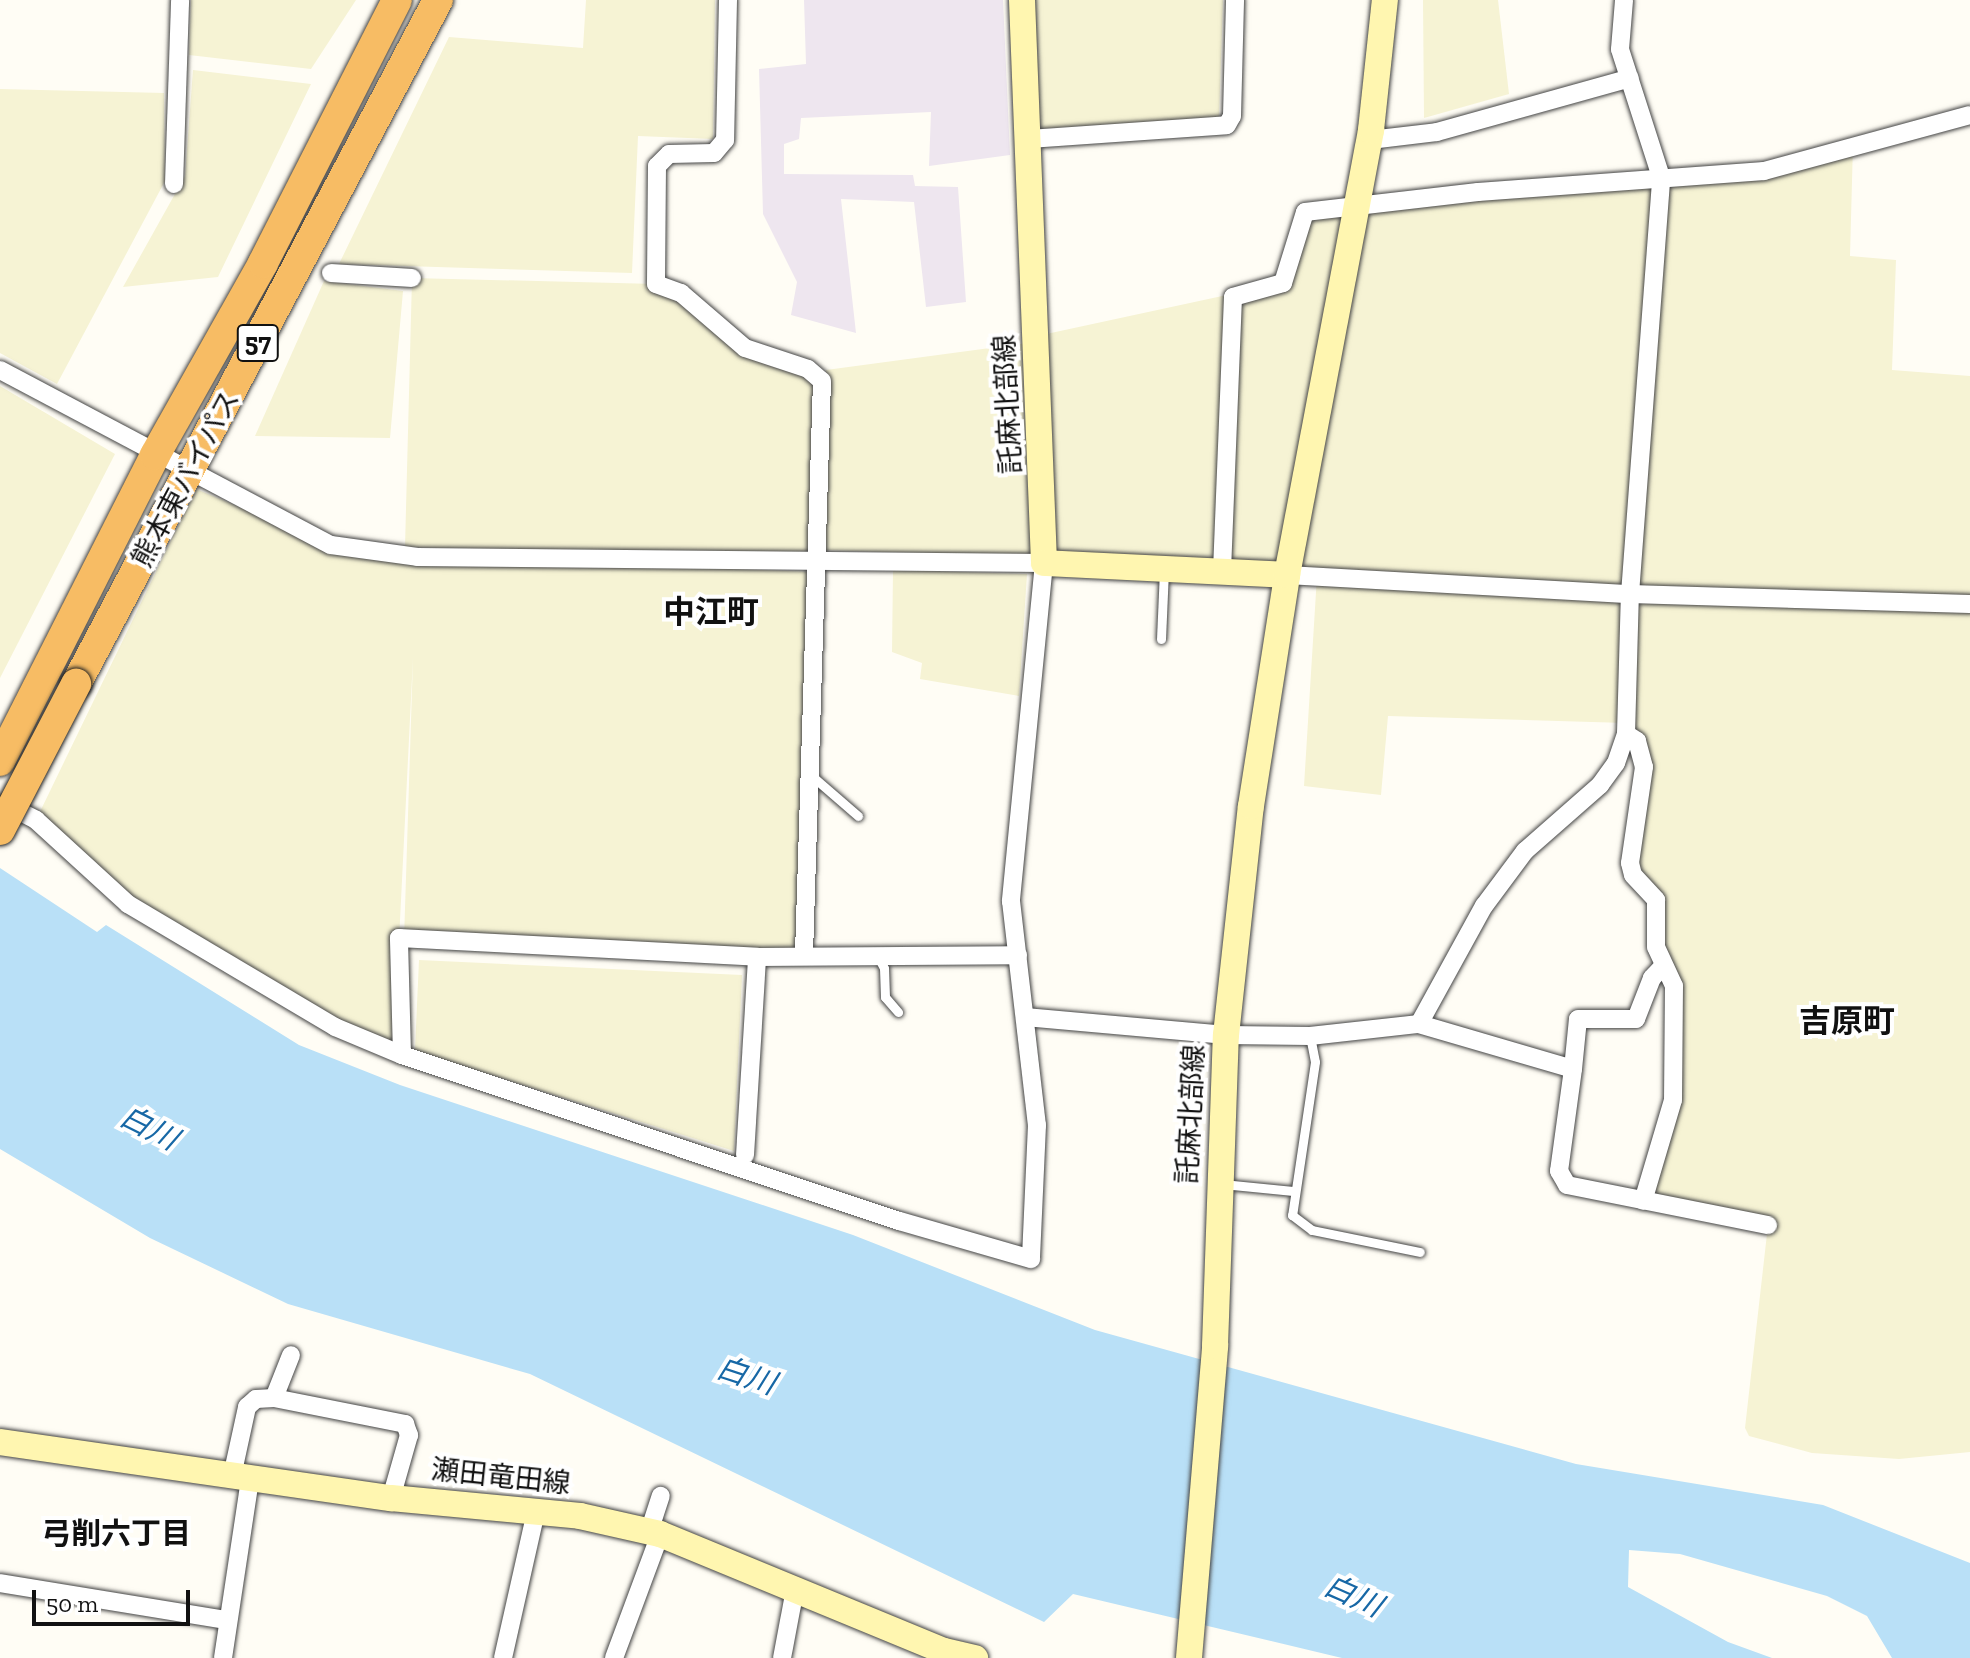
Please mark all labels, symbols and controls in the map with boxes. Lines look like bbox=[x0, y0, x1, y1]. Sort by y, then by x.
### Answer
road number: 57 bbox=[236, 321, 280, 365]
street label: 託麻北部線 bbox=[988, 333, 1028, 475]
street label: 熊本東バイパス bbox=[125, 385, 247, 573]
district label: 中江町 bbox=[663, 593, 759, 631]
district label: 吉原町 bbox=[1799, 1002, 1895, 1040]
street label: 託麻北部線 bbox=[1171, 1043, 1211, 1185]
water label: 白川 bbox=[114, 1098, 184, 1158]
water label: 白川 bbox=[712, 1350, 780, 1402]
street label: 瀬田竜田線 bbox=[430, 1453, 572, 1501]
district label: 弓削六丁目 bbox=[41, 1516, 191, 1552]
water label: 白川 bbox=[1318, 1567, 1388, 1625]
scale bar bbox=[36, 1574, 194, 1624]
text: 50 m bbox=[46, 1589, 98, 1618]

